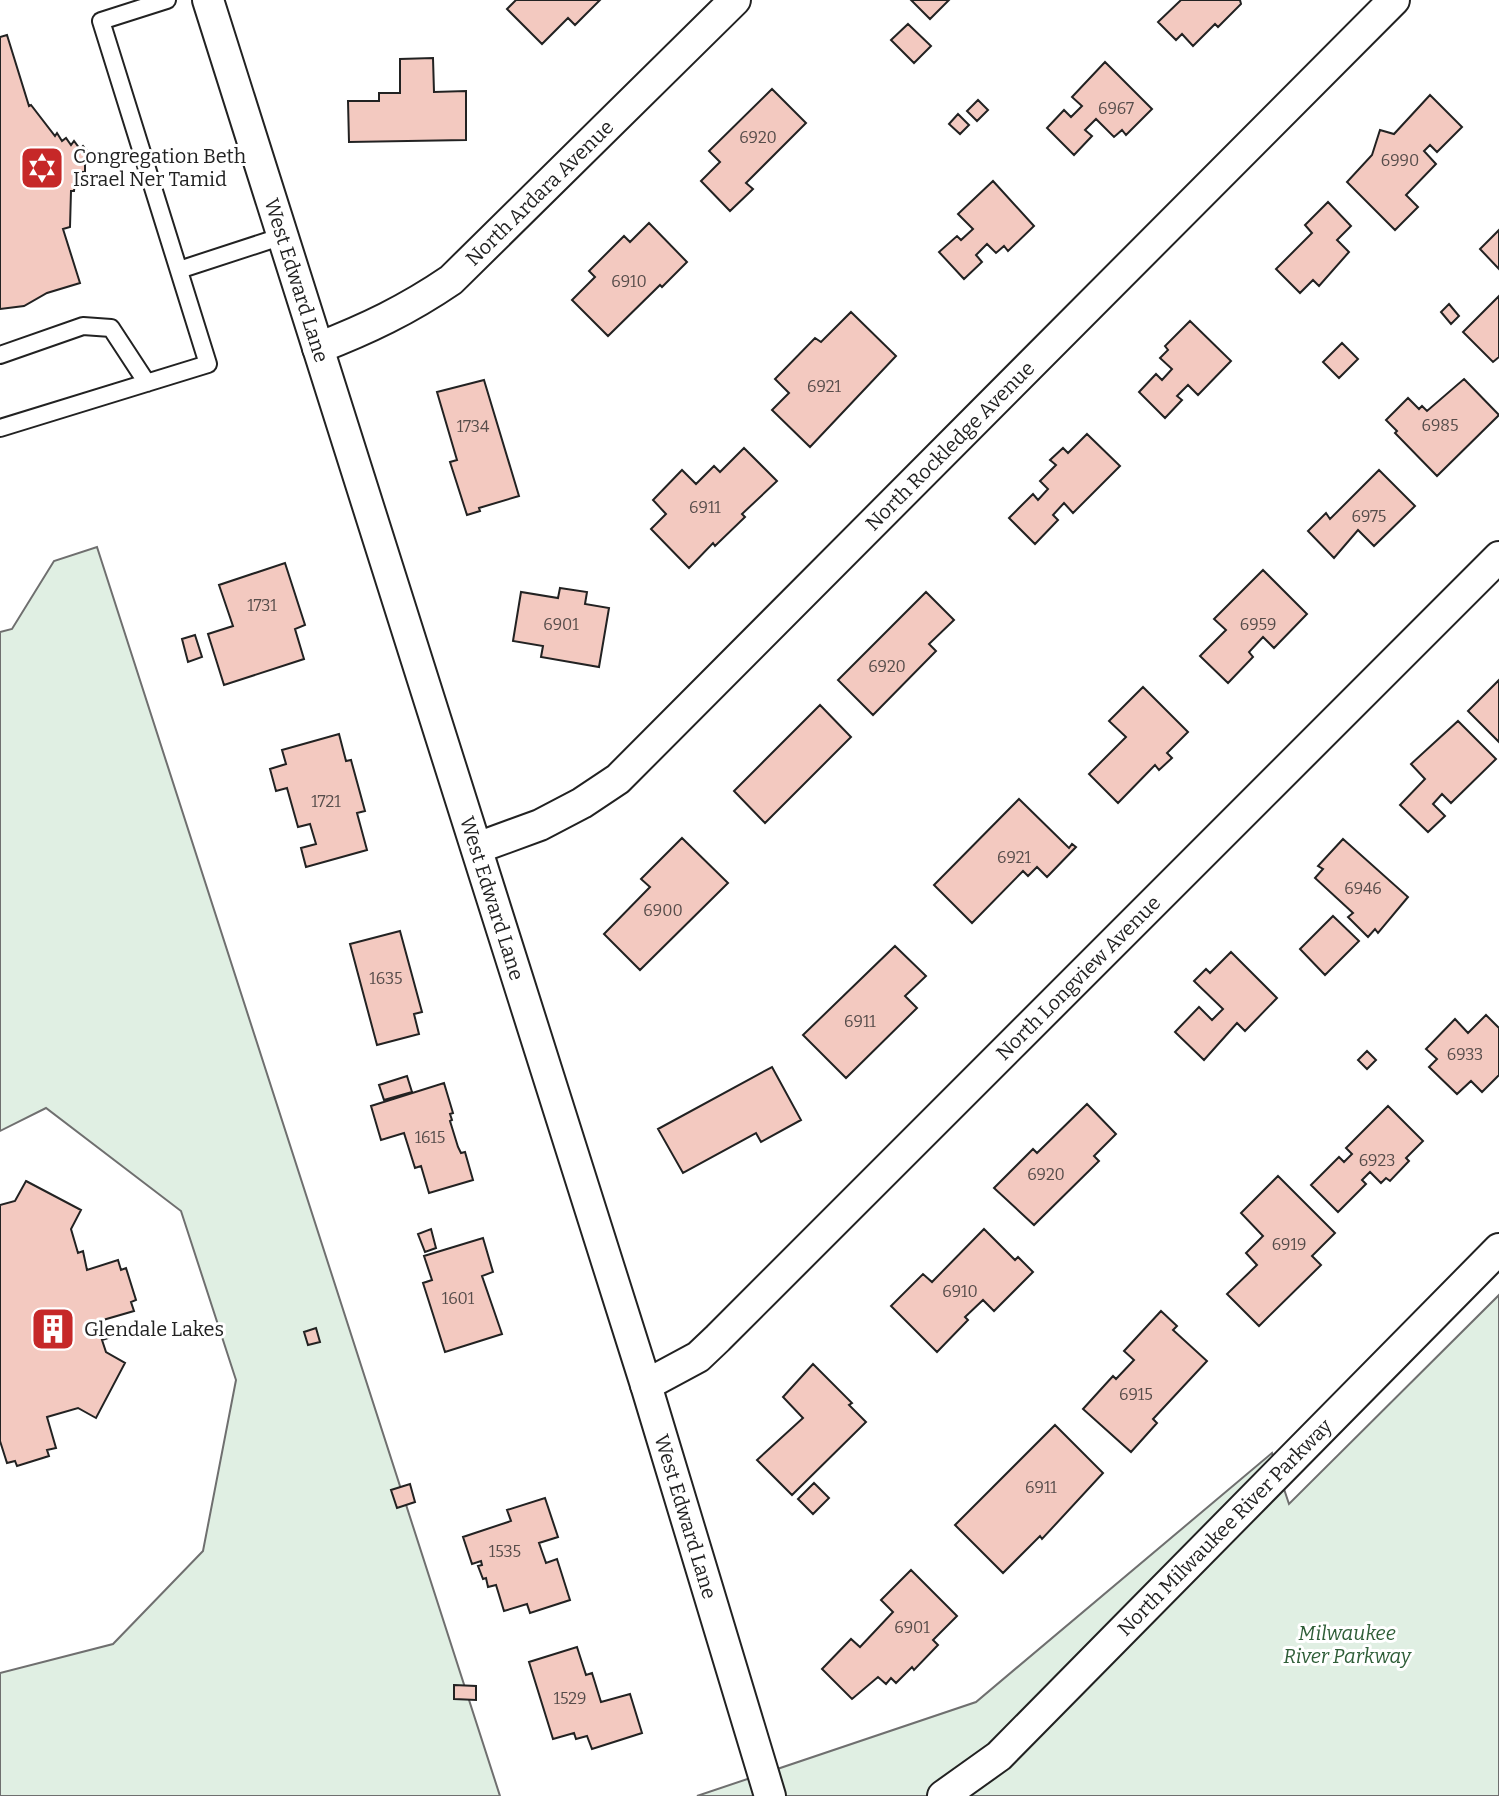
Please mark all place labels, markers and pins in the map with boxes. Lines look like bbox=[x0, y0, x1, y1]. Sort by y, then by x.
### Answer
synagogue icon: Congregation Beth Israel Ner Tamid bbox=[18, 144, 66, 192]
place label: Congregation Beth Israel Ner Tamid bbox=[73, 144, 247, 191]
building icon: Glendale Lakes bbox=[29, 1305, 77, 1353]
place label: Glendale Lakes bbox=[84, 1317, 224, 1341]

